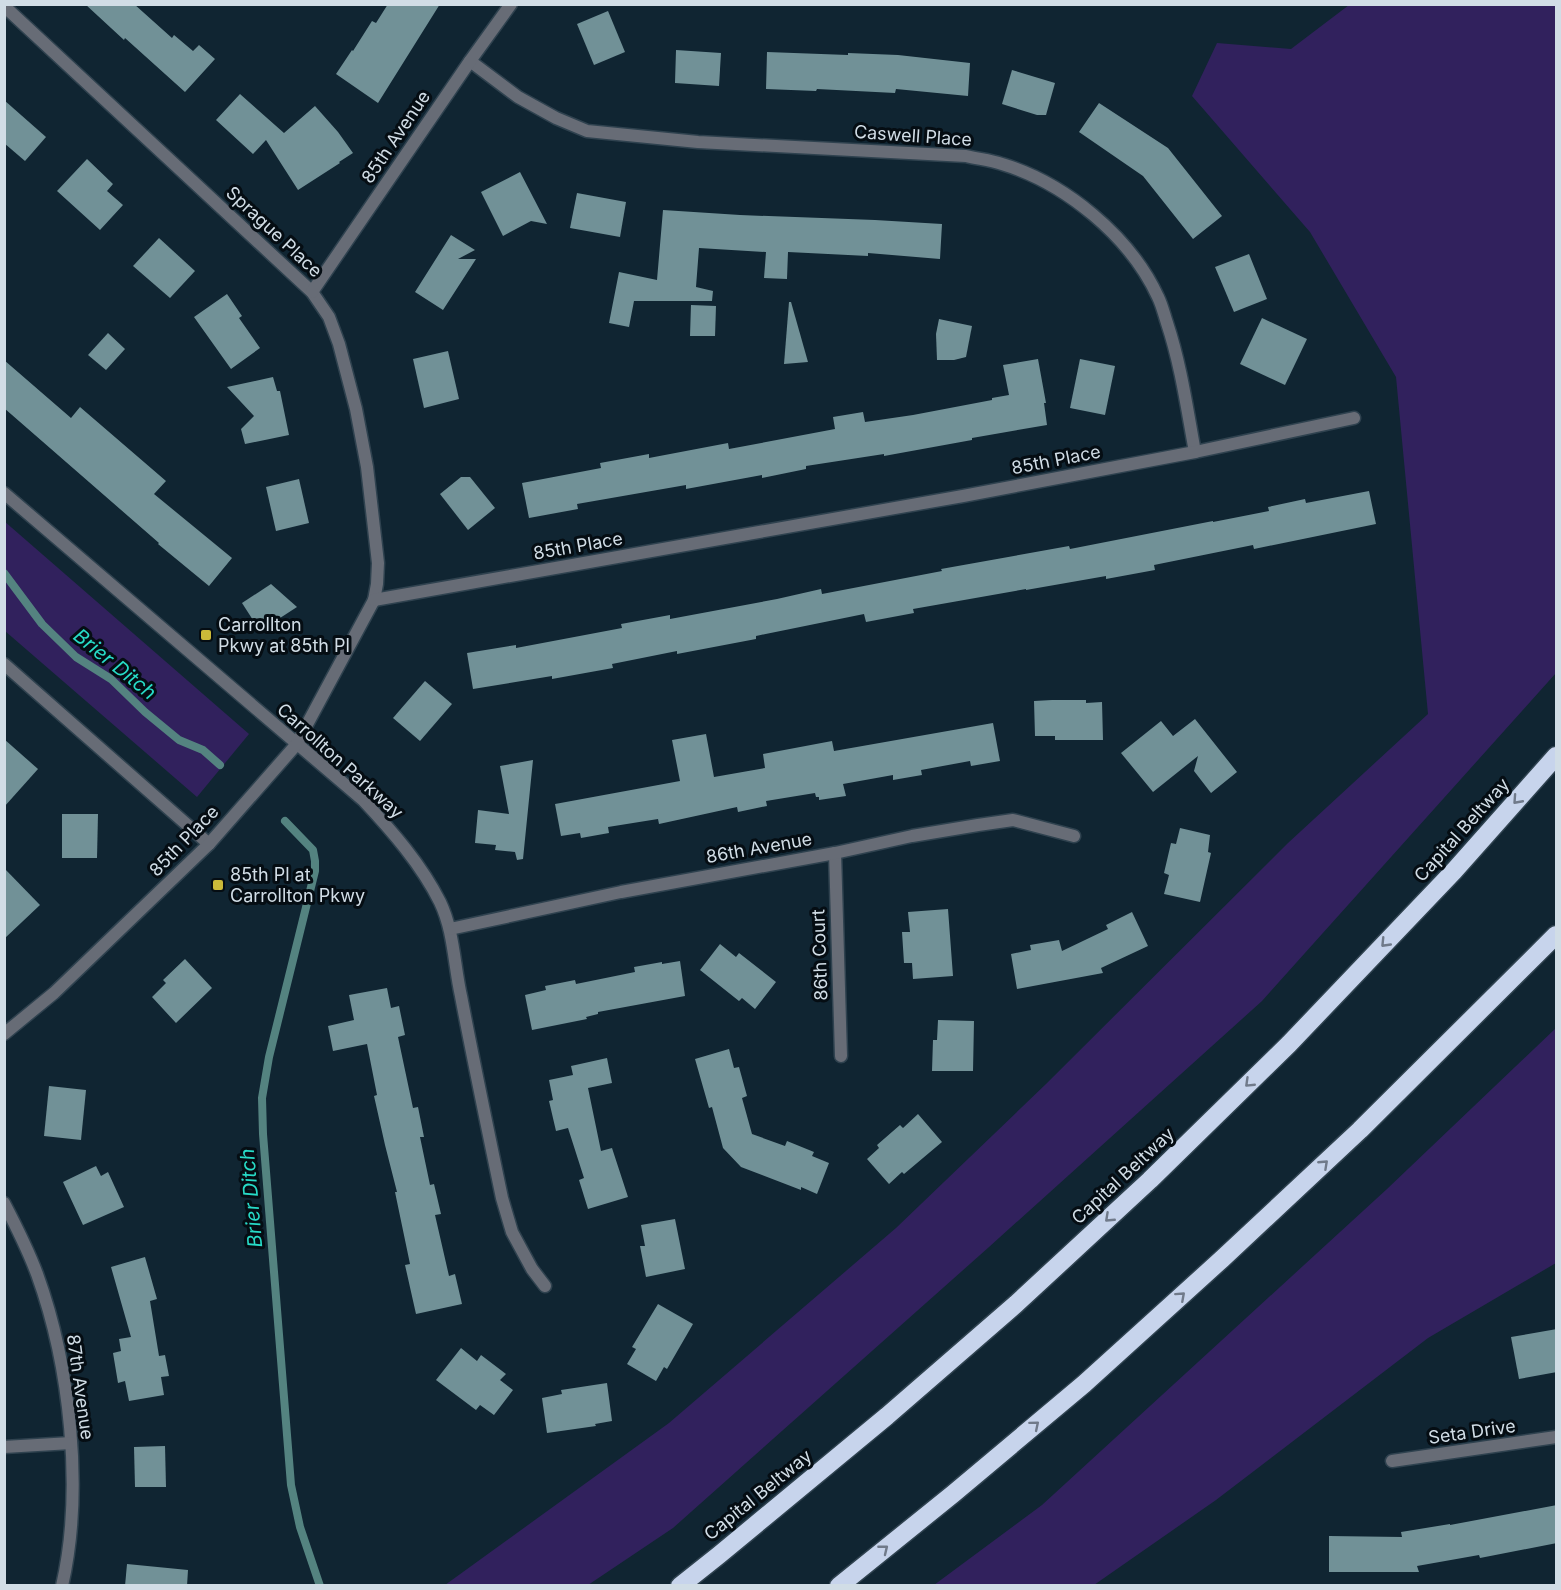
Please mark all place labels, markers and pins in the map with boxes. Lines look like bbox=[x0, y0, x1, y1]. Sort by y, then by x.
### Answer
place label: Carrollton Pkwy at 85th Pl bbox=[218, 614, 350, 656]
marker: Carrollton Pkwy at 85th Pl bbox=[199, 628, 213, 642]
place label: 85th Pl at Carrollton Pkwy bbox=[230, 864, 365, 906]
marker: 85th Pl at Carrollton Pkwy bbox=[211, 878, 225, 892]

